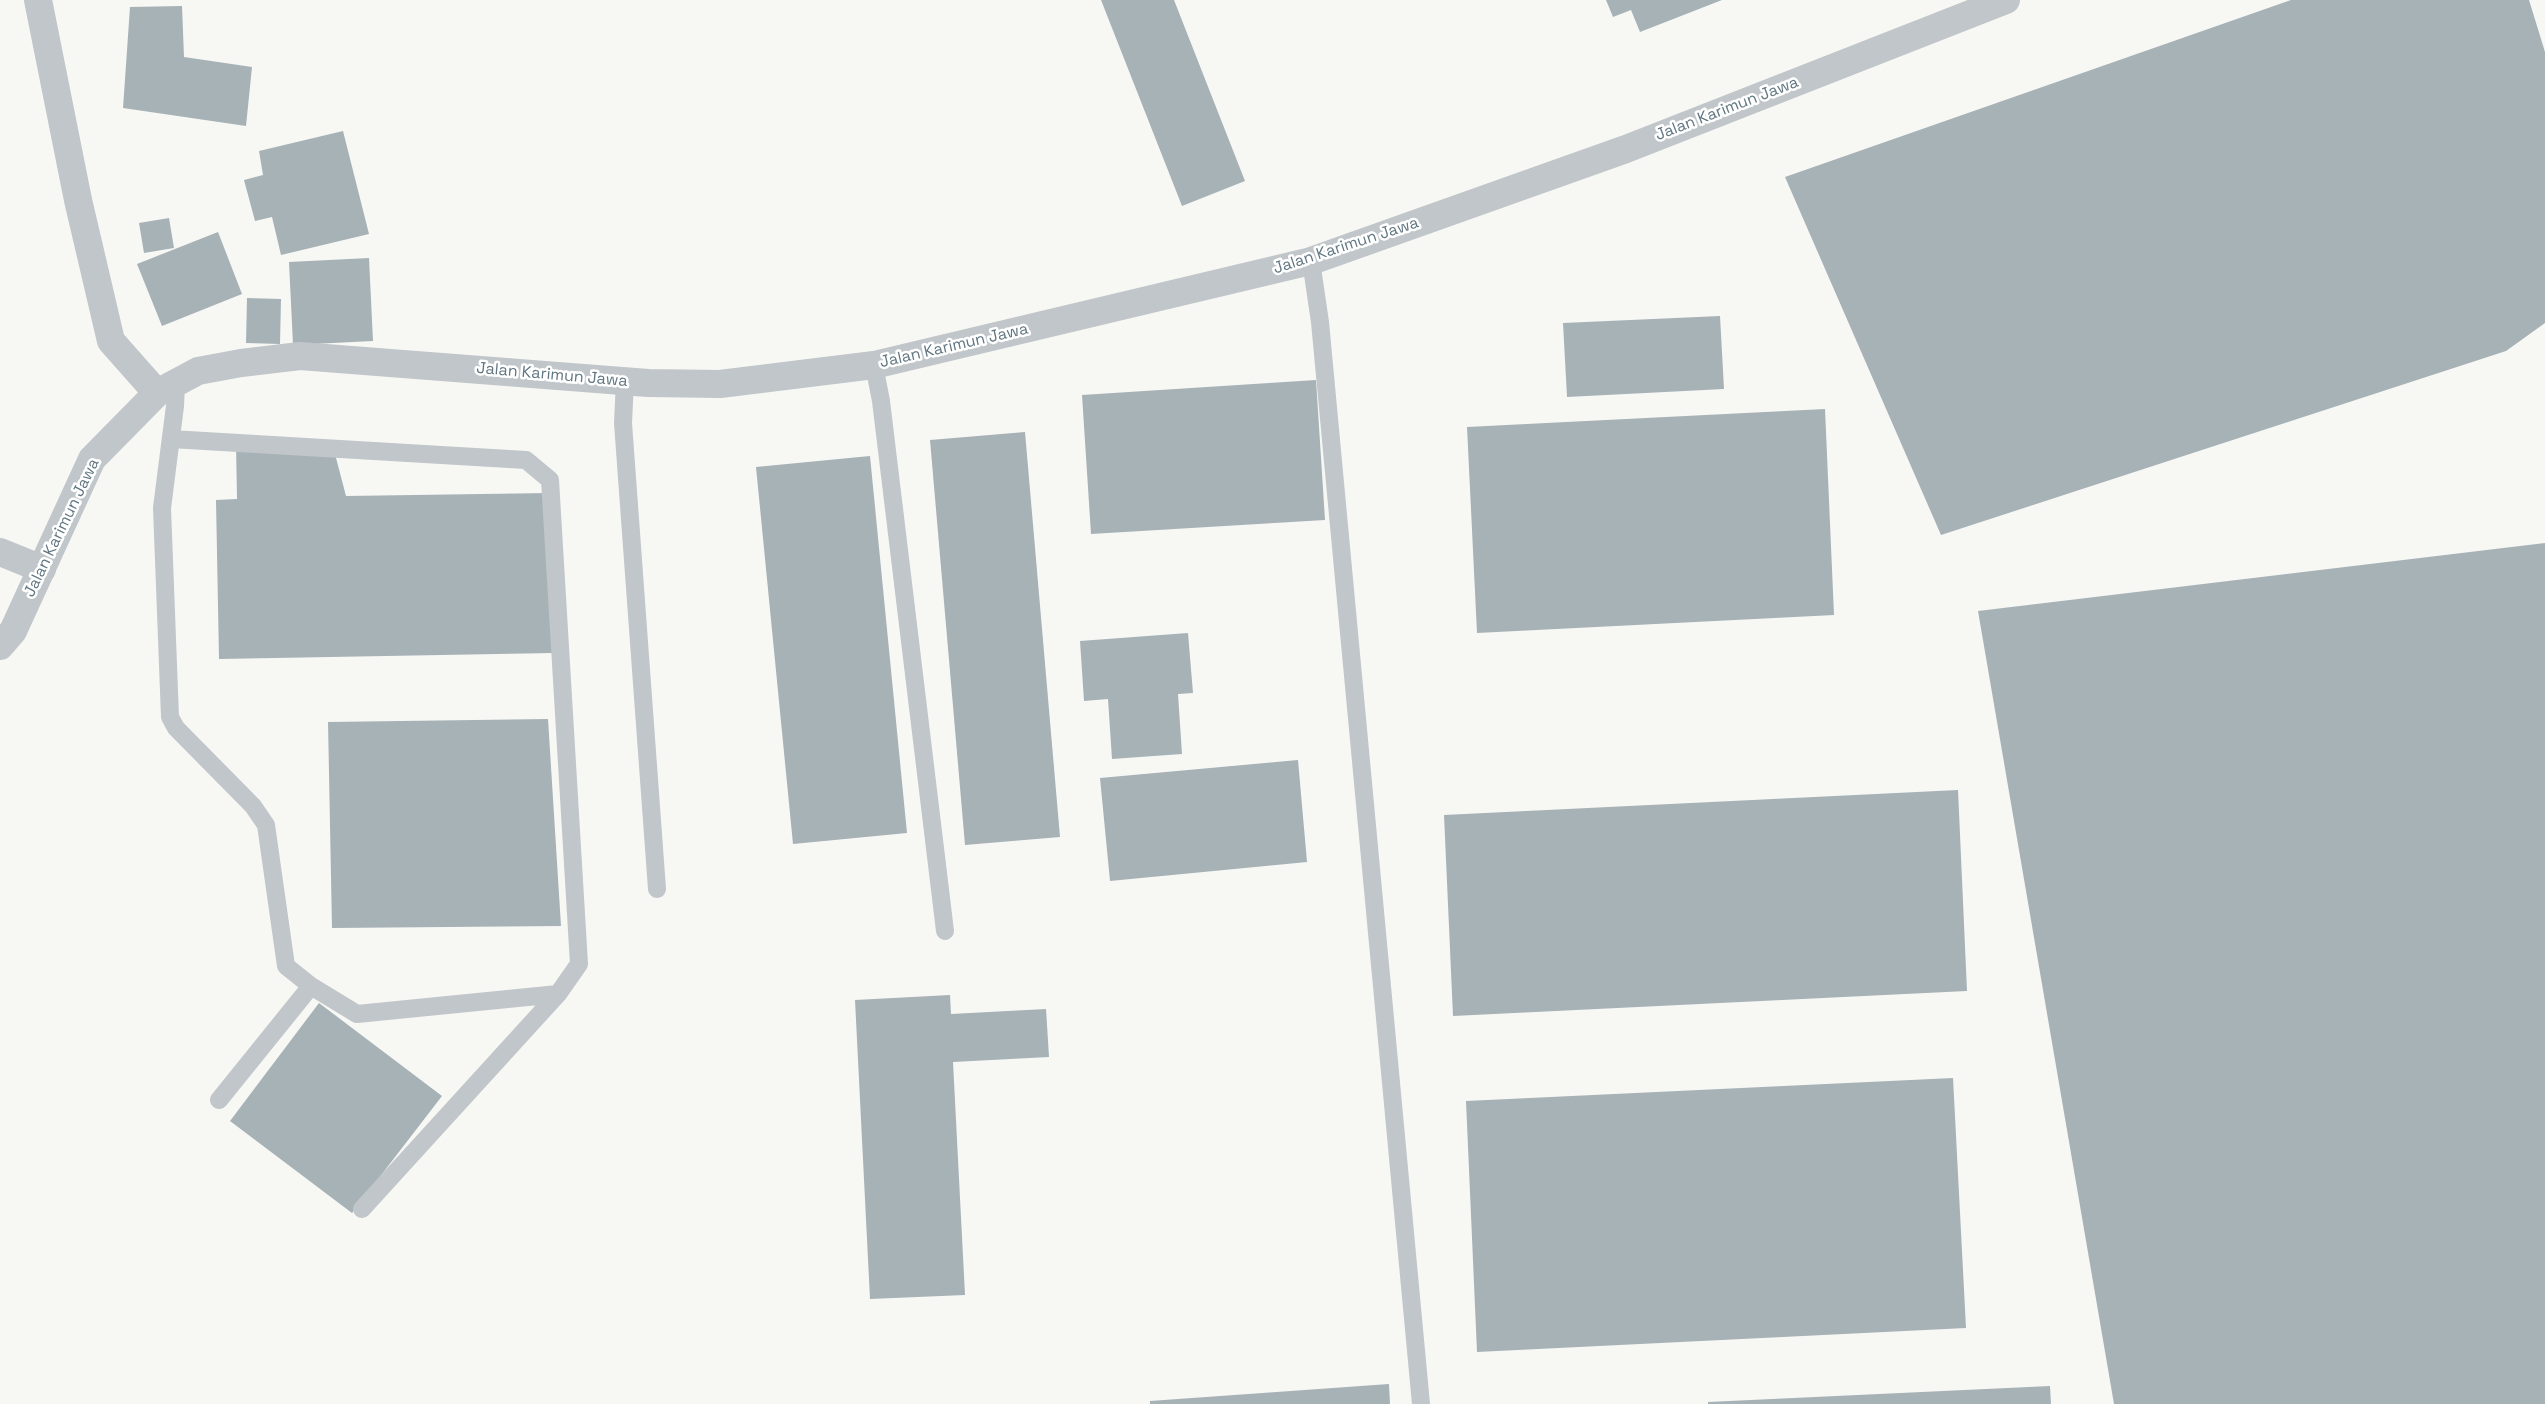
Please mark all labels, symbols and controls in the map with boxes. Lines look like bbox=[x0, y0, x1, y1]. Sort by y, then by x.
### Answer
street label: Jalan Karimun Jawa bbox=[1653, 73, 1801, 145]
street label: Jalan Karimun Jawa bbox=[1271, 213, 1421, 279]
street label: Jalan Karimun Jawa bbox=[878, 320, 1030, 372]
street label: Jalan Karimun Jawa bbox=[476, 359, 628, 391]
street label: Jalan Karimun Jawa bbox=[20, 456, 104, 600]

